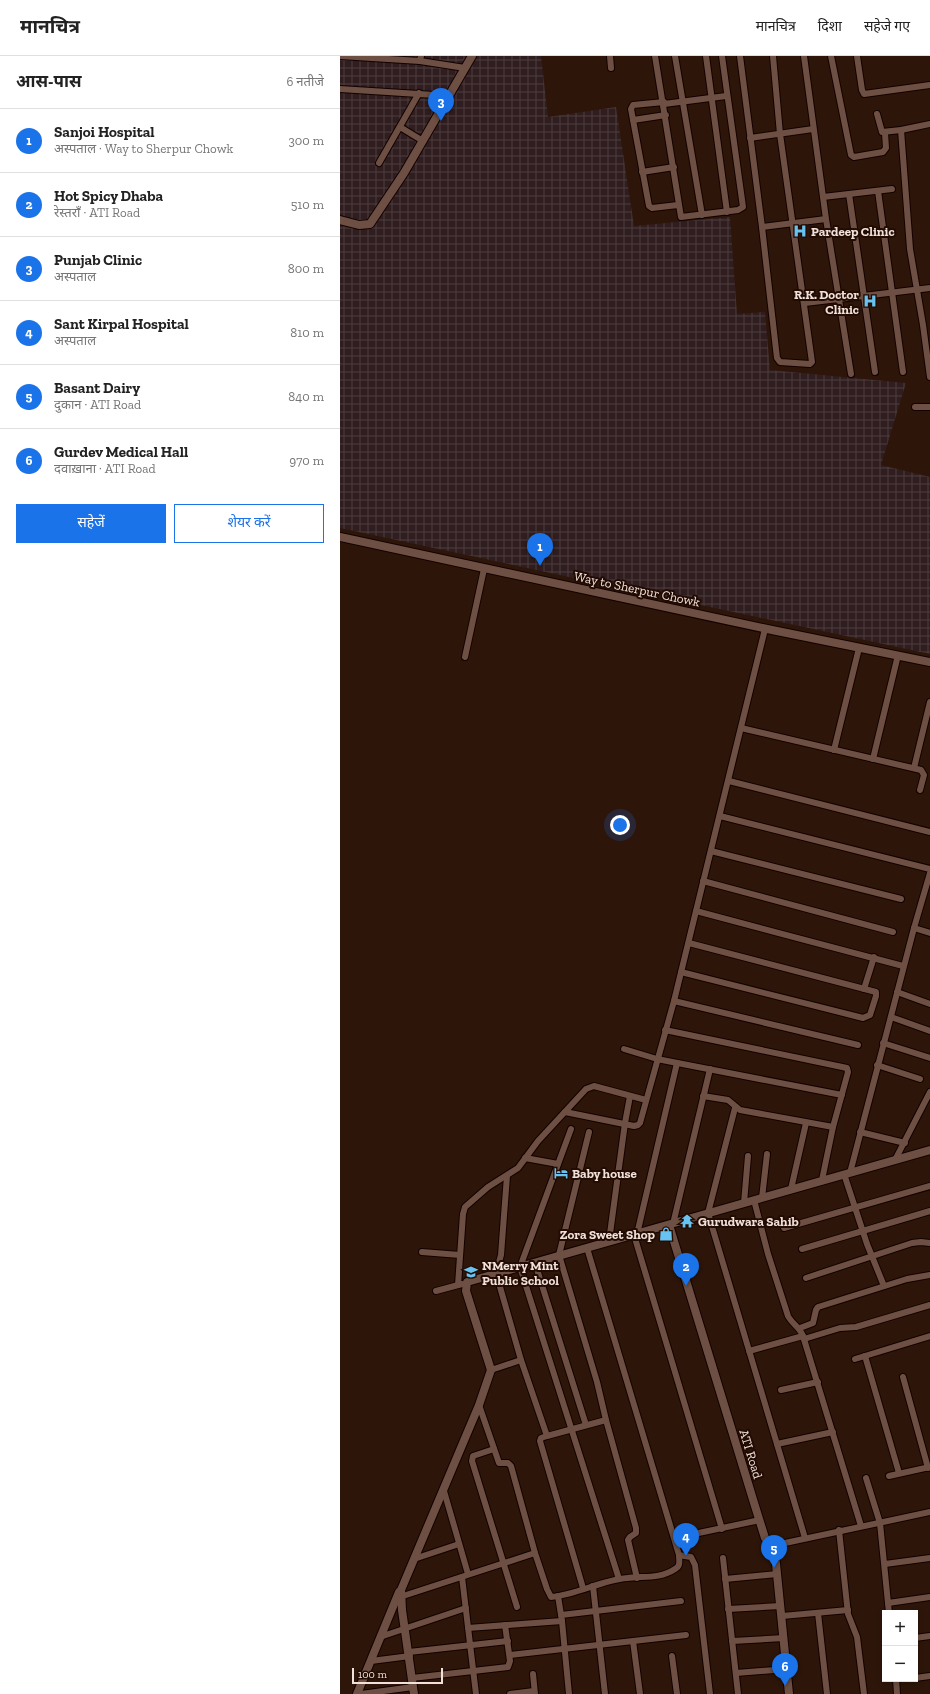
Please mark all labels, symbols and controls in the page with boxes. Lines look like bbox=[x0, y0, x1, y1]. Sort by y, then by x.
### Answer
text: मानचित्र bbox=[20, 15, 80, 38]
text: मानचित्र bbox=[756, 18, 796, 35]
text: दिशा bbox=[818, 18, 842, 35]
text: सहेजे गए bbox=[864, 18, 910, 35]
text: आस-पास bbox=[16, 71, 81, 91]
text: 6 नतीजे bbox=[287, 74, 324, 89]
pin: 3 bbox=[428, 88, 454, 121]
text: Sanjoi Hospital bbox=[54, 123, 155, 141]
text: 1 bbox=[26, 133, 32, 148]
text: 300 m bbox=[288, 133, 324, 148]
text: अस्पताल · Way to Sherpur Chowk bbox=[54, 141, 233, 156]
text: Hot Spicy Dhaba bbox=[54, 187, 163, 205]
text: 2 bbox=[26, 197, 32, 212]
text: 510 m bbox=[291, 197, 324, 212]
text: रेस्तराँ · ATI Road bbox=[54, 205, 140, 220]
hospital icon: Pardeep Clinic bbox=[792, 223, 808, 239]
place label: Pardeep Clinic bbox=[811, 224, 895, 239]
text: Punjab Clinic bbox=[54, 251, 142, 269]
text: 3 bbox=[26, 261, 32, 276]
text: 800 m bbox=[288, 261, 324, 276]
text: अस्पताल bbox=[54, 269, 96, 284]
place label: R.K. Doctor Clinic bbox=[794, 287, 859, 317]
hospital icon: R.K. Doctor Clinic bbox=[862, 293, 878, 309]
text: Sant Kirpal Hospital bbox=[54, 315, 189, 333]
text: 4 bbox=[25, 325, 33, 340]
text: 810 m bbox=[290, 325, 324, 340]
text: अस्पताल bbox=[54, 333, 96, 348]
text: Basant Dairy bbox=[54, 379, 140, 397]
text: 5 bbox=[26, 389, 32, 404]
text: 840 m bbox=[288, 389, 324, 404]
text: दुकान · ATI Road bbox=[54, 397, 141, 412]
text: Gurdev Medical Hall bbox=[54, 443, 188, 461]
text: 6 bbox=[26, 453, 32, 468]
text: 970 m bbox=[289, 453, 324, 468]
text: दवाख़ाना · ATI Road bbox=[54, 461, 156, 476]
button: सहेजें bbox=[16, 504, 166, 543]
button: शेयर करें bbox=[174, 504, 324, 543]
pin: 1 bbox=[527, 533, 553, 566]
street label: Way to Sherpur Chowk bbox=[573, 568, 702, 610]
your location bbox=[610, 815, 630, 835]
hotel icon: Baby house bbox=[553, 1165, 569, 1181]
place label: Baby house bbox=[572, 1166, 638, 1181]
temple icon: Gurudwara Sahib bbox=[679, 1213, 695, 1229]
place label: Gurudwara Sahib bbox=[698, 1214, 799, 1229]
shop icon: Zora Sweet Shop bbox=[658, 1226, 674, 1242]
place label: Zora Sweet Shop bbox=[560, 1227, 656, 1242]
pin: 2 bbox=[673, 1253, 699, 1286]
place label: NMerry Mint Public School bbox=[482, 1258, 559, 1288]
school or university icon: NMerry Mint Public School bbox=[463, 1264, 479, 1280]
street label: ATI Road bbox=[736, 1427, 766, 1481]
pin: 4 bbox=[673, 1523, 699, 1556]
pin: 5 bbox=[761, 1535, 787, 1568]
map controls bbox=[882, 1610, 918, 1682]
button: + bbox=[882, 1610, 918, 1646]
button: − bbox=[882, 1646, 918, 1682]
pin: 6 bbox=[772, 1653, 798, 1686]
scale bar bbox=[352, 1666, 443, 1685]
text: 100 m bbox=[358, 1668, 387, 1681]

